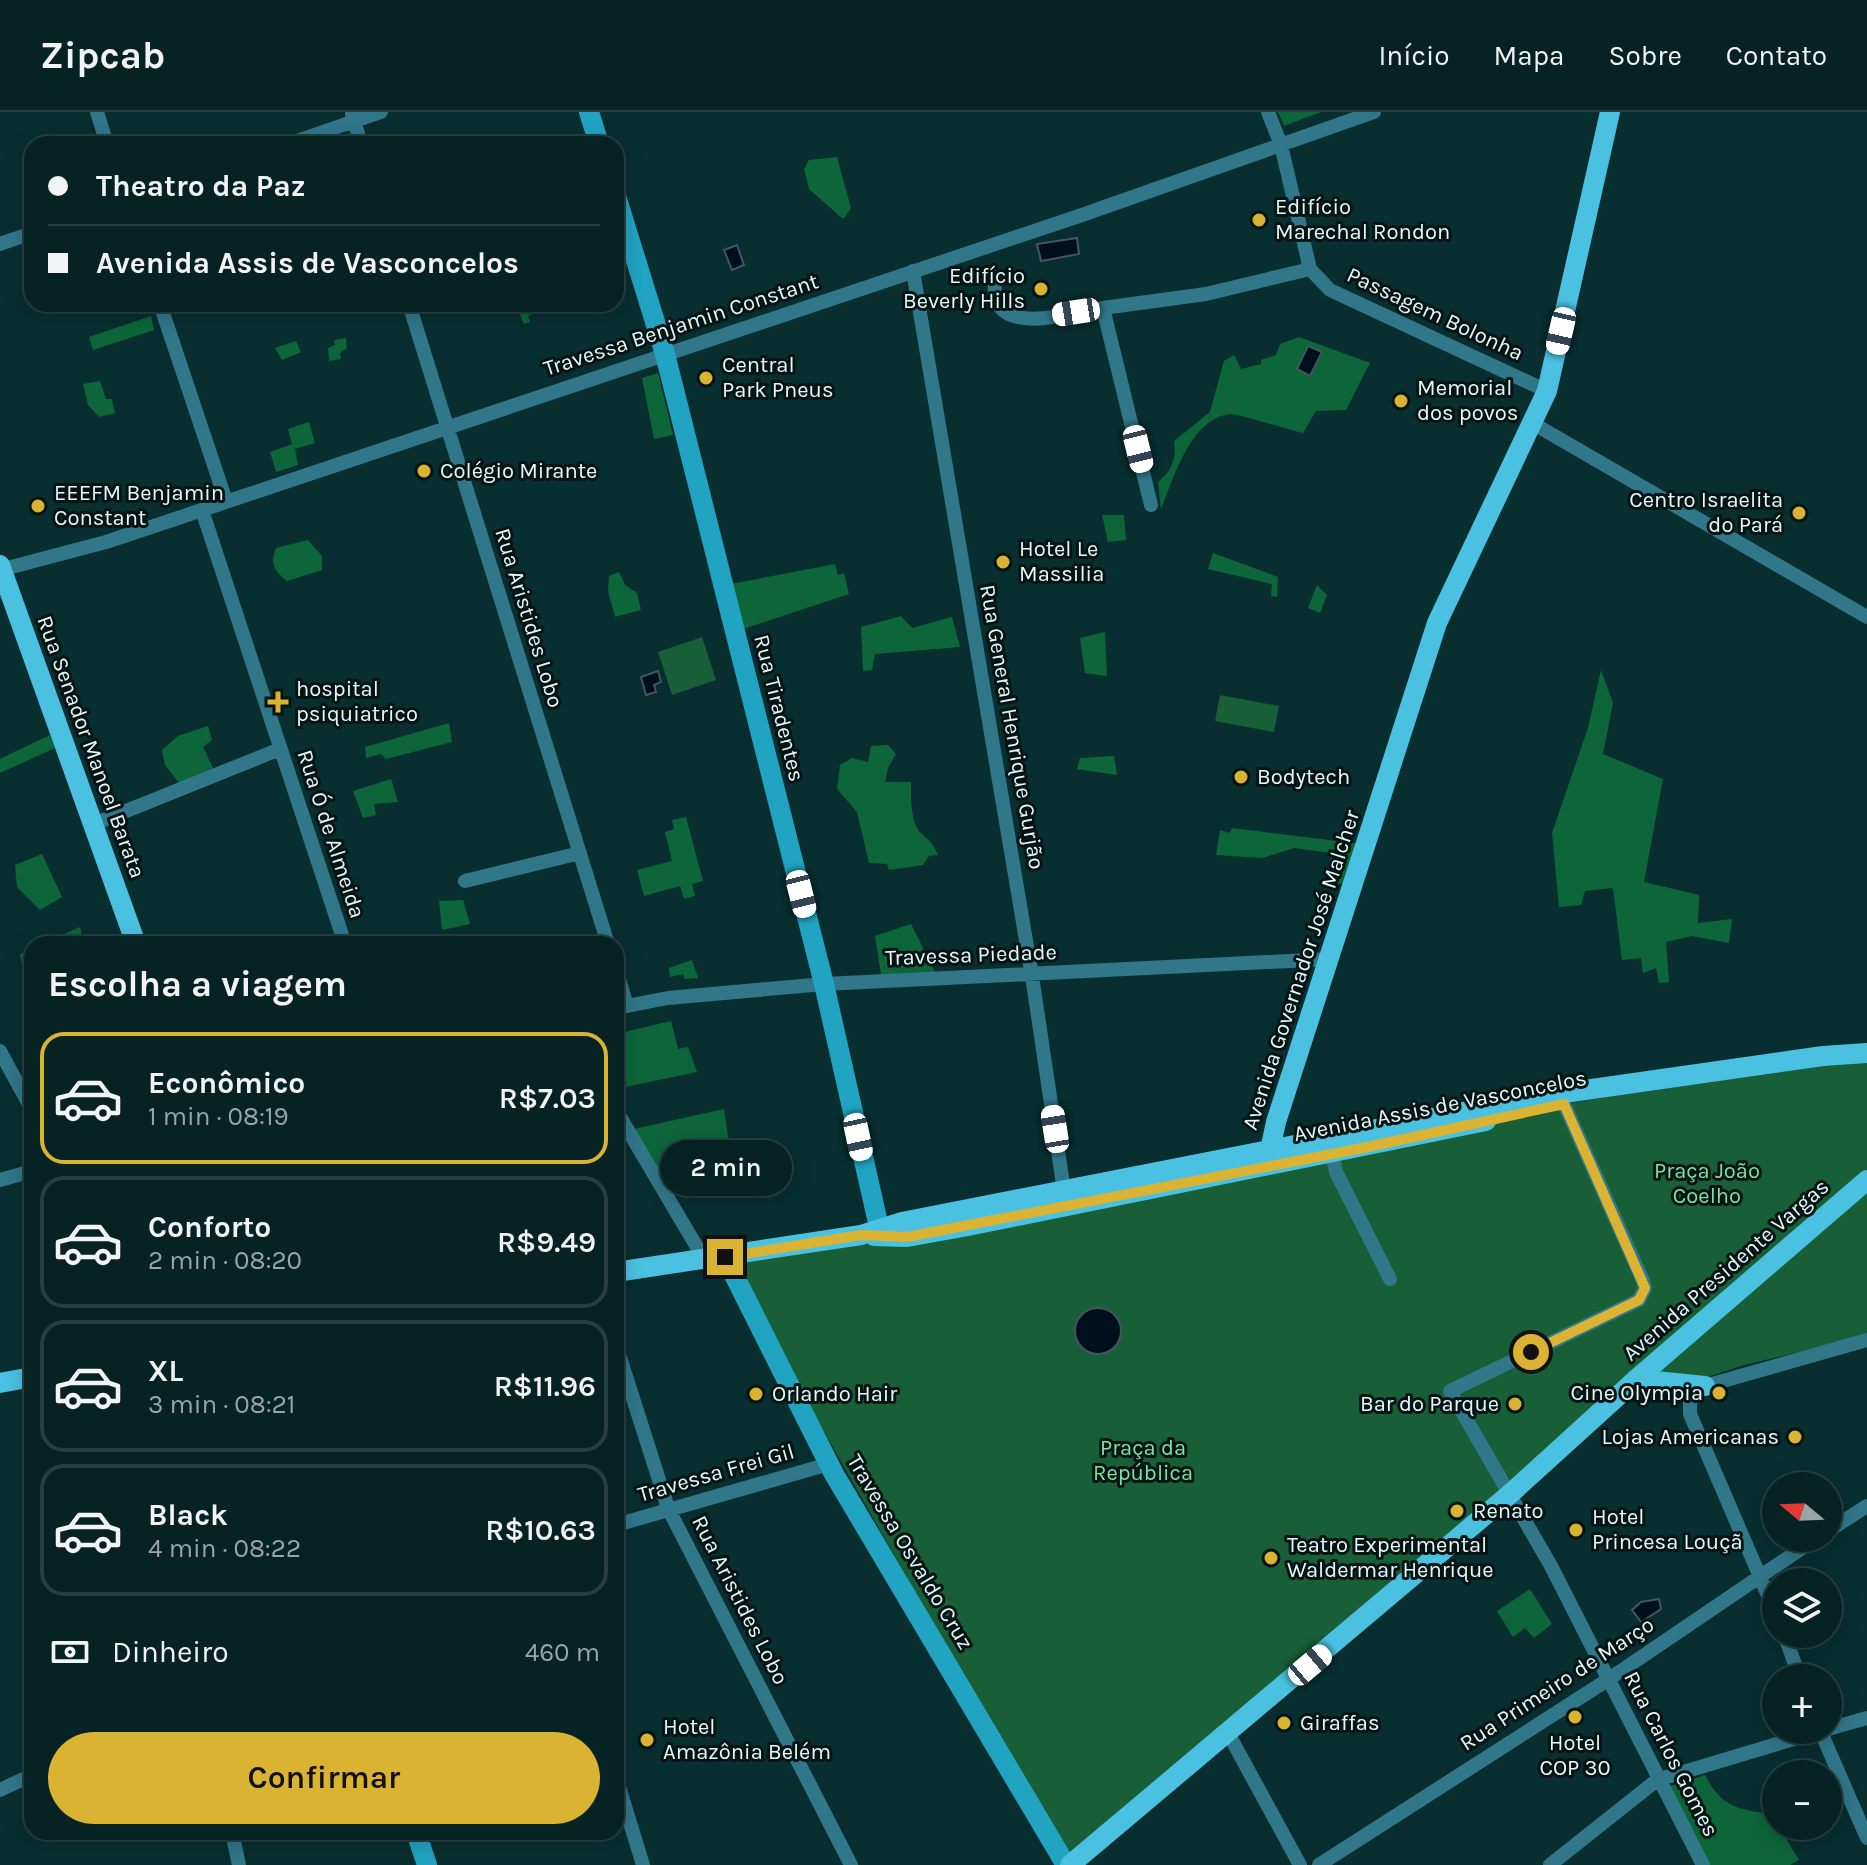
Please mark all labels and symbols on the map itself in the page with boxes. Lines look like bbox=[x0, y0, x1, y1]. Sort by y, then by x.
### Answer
place label: Edifício Marechal Rondon bbox=[1275, 194, 1450, 245]
marker: Edifício Marechal Rondon bbox=[1250, 211, 1268, 229]
street label: Passagem Bolonha bbox=[1343, 262, 1527, 366]
place label: Edifício Beverly Hills bbox=[903, 263, 1025, 314]
street label: Travessa Benjamin Constant bbox=[540, 268, 822, 382]
marker: Edifício Beverly Hills bbox=[1032, 280, 1050, 298]
car bbox=[1050, 296, 1102, 328]
car bbox=[1544, 305, 1578, 357]
place label: Central Park Pneus bbox=[722, 352, 834, 403]
marker: Central Park Pneus bbox=[697, 369, 715, 387]
place label: Memorial dos povos bbox=[1417, 375, 1518, 426]
marker: Memorial dos povos bbox=[1392, 392, 1410, 410]
car bbox=[1121, 423, 1155, 475]
place label: Colégio Mirante bbox=[440, 458, 597, 484]
marker: Colégio Mirante bbox=[415, 462, 433, 480]
place label: EEEFM Benjamin Constant bbox=[54, 480, 224, 531]
place label: Centro Israelita do Pará bbox=[1629, 487, 1783, 538]
marker: EEEFM Benjamin Constant bbox=[29, 497, 47, 515]
marker: Centro Israelita do Pará bbox=[1790, 504, 1808, 522]
street label: Rua Aristides Lobo bbox=[489, 525, 569, 711]
place label: Hotel Le Massilia bbox=[1019, 536, 1104, 587]
marker: Hotel Le Massilia bbox=[994, 553, 1012, 571]
street label: Rua General Henrique Gurjão bbox=[974, 583, 1050, 871]
street label: Rua Senador Manoel Barata bbox=[31, 612, 151, 882]
street label: Rua Tiradentes bbox=[748, 632, 810, 784]
place label: hospital psiquiatrico bbox=[296, 676, 418, 727]
marker: hospital psiquiatrico bbox=[267, 691, 289, 713]
street label: Rua Ó de Almeida bbox=[292, 746, 371, 921]
place label: Bodytech bbox=[1257, 764, 1350, 790]
marker: Bodytech bbox=[1232, 768, 1250, 786]
street label: Avenida Governador José Malcher bbox=[1237, 807, 1365, 1133]
car bbox=[784, 868, 818, 920]
street label: Travessa Piedade bbox=[885, 939, 1057, 971]
street label: Avenida Assis de Vasconcelos bbox=[1291, 1065, 1589, 1147]
car bbox=[1039, 1103, 1071, 1155]
car bbox=[841, 1111, 875, 1163]
callout: 2 min bbox=[659, 1141, 791, 1197]
park label: Praça João Coelho bbox=[1654, 1158, 1760, 1209]
street label: Avenida Presidente Vargas bbox=[1618, 1174, 1834, 1366]
route end bbox=[707, 1239, 743, 1275]
route start bbox=[1513, 1334, 1549, 1370]
place label: Cine Olympia bbox=[1570, 1380, 1703, 1406]
place label: Orlando Hair bbox=[772, 1381, 897, 1407]
marker: Cine Olympia bbox=[1710, 1384, 1728, 1402]
marker: Orlando Hair bbox=[747, 1385, 765, 1403]
place label: Bar do Parque bbox=[1360, 1391, 1499, 1417]
marker: Bar do Parque bbox=[1506, 1395, 1524, 1413]
place label: Lojas Americanas bbox=[1601, 1424, 1779, 1450]
marker: Lojas Americanas bbox=[1786, 1428, 1804, 1446]
park label: Praça da República bbox=[1093, 1435, 1193, 1486]
street label: Travessa Frei Gil bbox=[635, 1438, 797, 1508]
street label: Travessa Osvaldo Cruz bbox=[841, 1450, 979, 1654]
north arrow bbox=[1762, 1472, 1842, 1552]
place label: Renato bbox=[1473, 1498, 1543, 1524]
marker: Renato bbox=[1448, 1502, 1466, 1520]
place label: Hotel Princesa Louçã bbox=[1592, 1504, 1743, 1555]
street label: Rua Aristides Lobo bbox=[686, 1511, 794, 1689]
marker: Hotel Princesa Louçã bbox=[1567, 1521, 1585, 1539]
place label: Teatro Experimental Waldermar Henrique bbox=[1287, 1532, 1494, 1583]
marker: Teatro Experimental Waldermar Henrique bbox=[1262, 1549, 1280, 1567]
street label: Rua Primeiro de Março bbox=[1455, 1612, 1659, 1756]
car bbox=[1284, 1640, 1336, 1690]
street label: Rua Carlos Gomes bbox=[1618, 1667, 1724, 1841]
marker: Hotel COP 30 bbox=[1566, 1708, 1584, 1726]
place label: Giraffas bbox=[1300, 1710, 1380, 1736]
place label: Hotel Amazônia Belém bbox=[663, 1714, 831, 1765]
marker: Giraffas bbox=[1275, 1714, 1293, 1732]
place label: Hotel COP 30 bbox=[1539, 1730, 1611, 1781]
marker: Hotel Amazônia Belém bbox=[638, 1731, 656, 1749]

